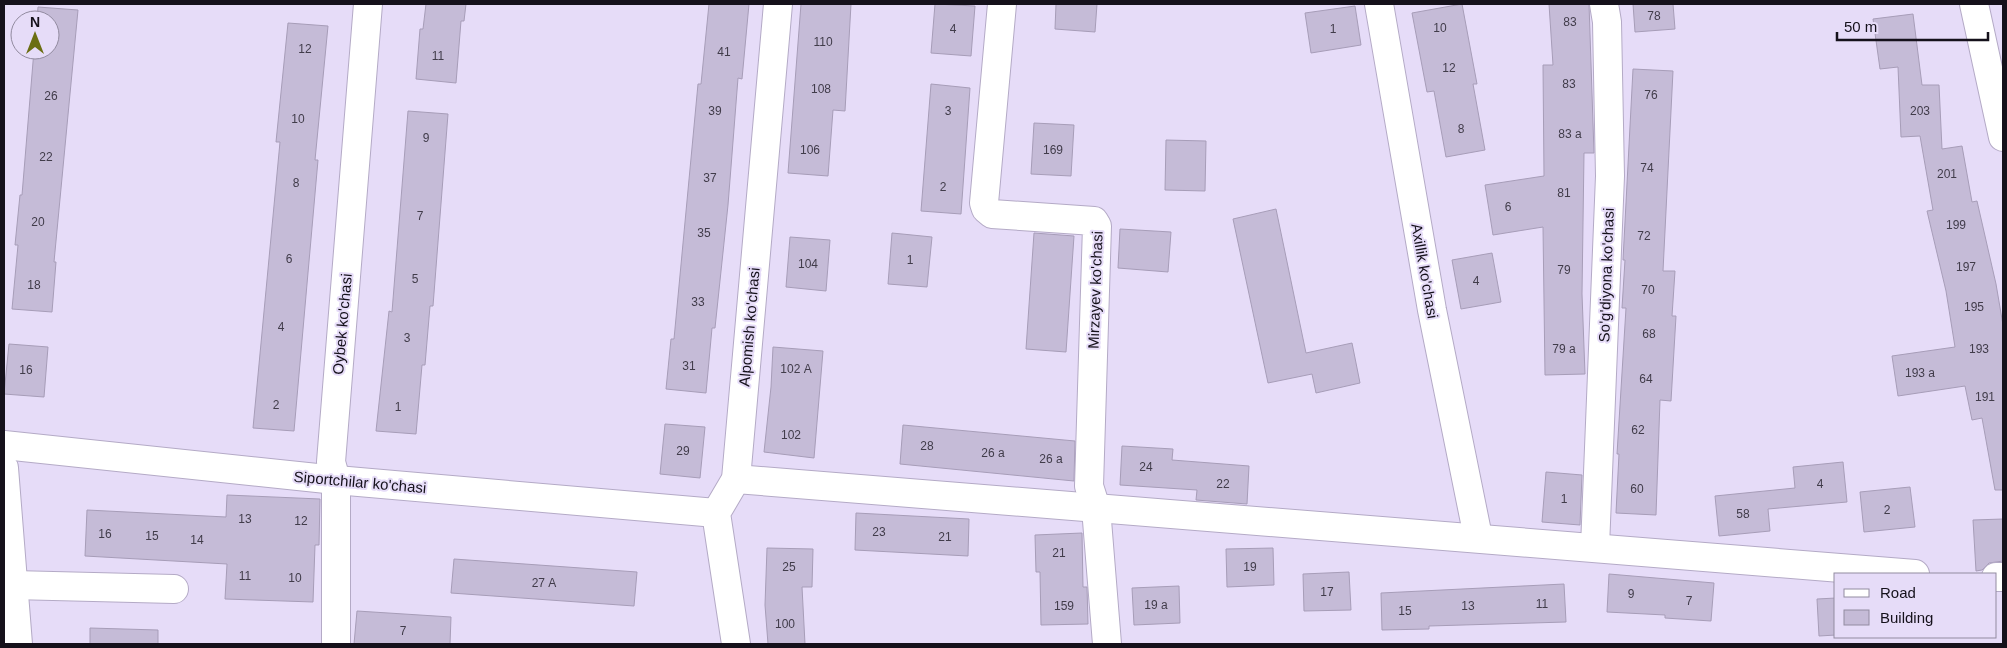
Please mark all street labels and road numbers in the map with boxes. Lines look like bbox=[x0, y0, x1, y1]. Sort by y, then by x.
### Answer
street label: So'g'diyona ko'chasi bbox=[1595, 207, 1617, 343]
street label: Axillik ko'chasi bbox=[1408, 222, 1442, 320]
street label: Mirzayev ko'chasi bbox=[1084, 231, 1106, 349]
street label: Alpomish ko'chasi bbox=[735, 267, 763, 387]
street label: Oybek ko'chasi bbox=[329, 273, 355, 375]
street label: Siportchilar ko'chasi bbox=[293, 468, 427, 496]

